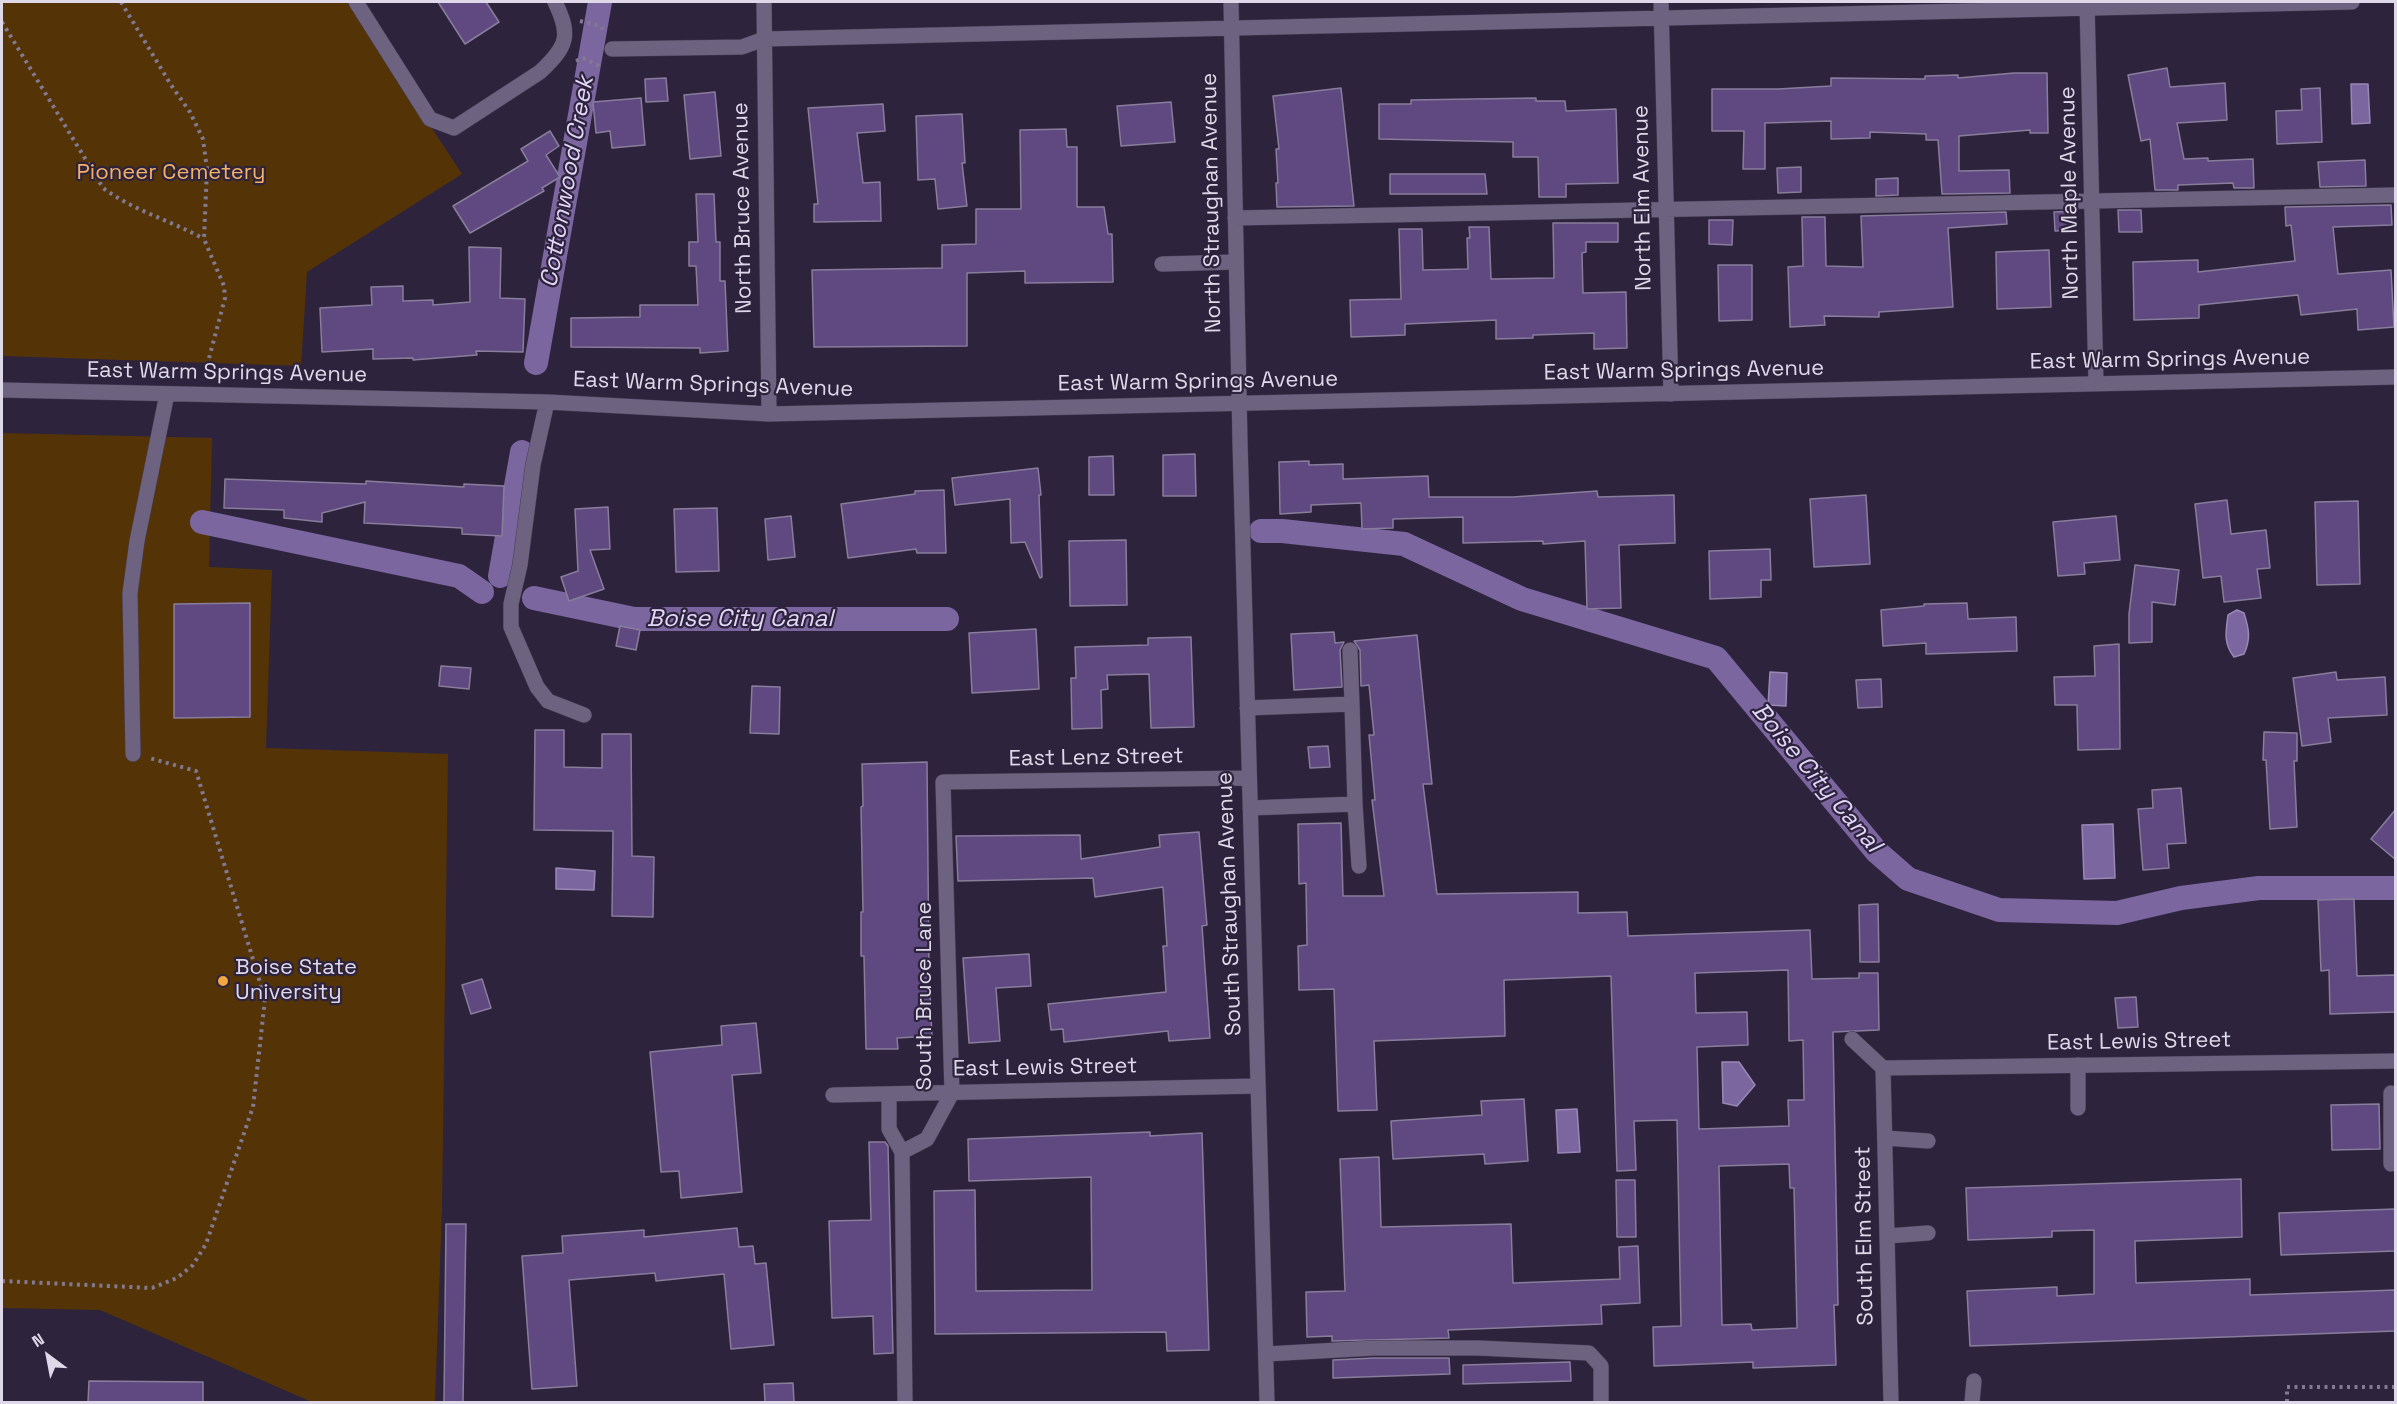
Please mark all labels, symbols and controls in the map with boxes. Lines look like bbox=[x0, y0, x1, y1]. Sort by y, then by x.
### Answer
street label: North Straughan Avenue bbox=[1197, 73, 1227, 333]
water label: Cottonwood Creek bbox=[535, 74, 601, 290]
street label: North Maple Avenue bbox=[2055, 86, 2085, 300]
street label: North Bruce Avenue bbox=[728, 102, 758, 314]
street label: North Elm Avenue bbox=[1628, 105, 1658, 291]
park label: Pioneer Cemetery bbox=[77, 160, 265, 186]
street label: East Warm Springs Avenue bbox=[2030, 344, 2310, 376]
street label: East Warm Springs Avenue bbox=[1544, 355, 1824, 387]
street label: East Warm Springs Avenue bbox=[87, 357, 367, 389]
street label: East Warm Springs Avenue bbox=[1058, 366, 1338, 398]
street label: East Warm Springs Avenue bbox=[572, 367, 854, 403]
water label: Boise City Canal bbox=[647, 605, 833, 633]
water label: Boise City Canal bbox=[1745, 697, 1887, 859]
street label: East Lenz Street bbox=[1008, 743, 1184, 773]
street label: South Straughan Avenue bbox=[1212, 771, 1248, 1037]
street label: South Bruce Lane bbox=[912, 901, 938, 1091]
place label: Boise State University bbox=[235, 955, 357, 1006]
marker: Boise State University bbox=[216, 974, 230, 988]
street label: East Lewis Street bbox=[2047, 1027, 2231, 1057]
street label: East Lewis Street bbox=[953, 1053, 1137, 1083]
street label: South Elm Street bbox=[1850, 1146, 1880, 1326]
north arrow bbox=[18, 1326, 78, 1386]
text: N bbox=[28, 1329, 48, 1352]

